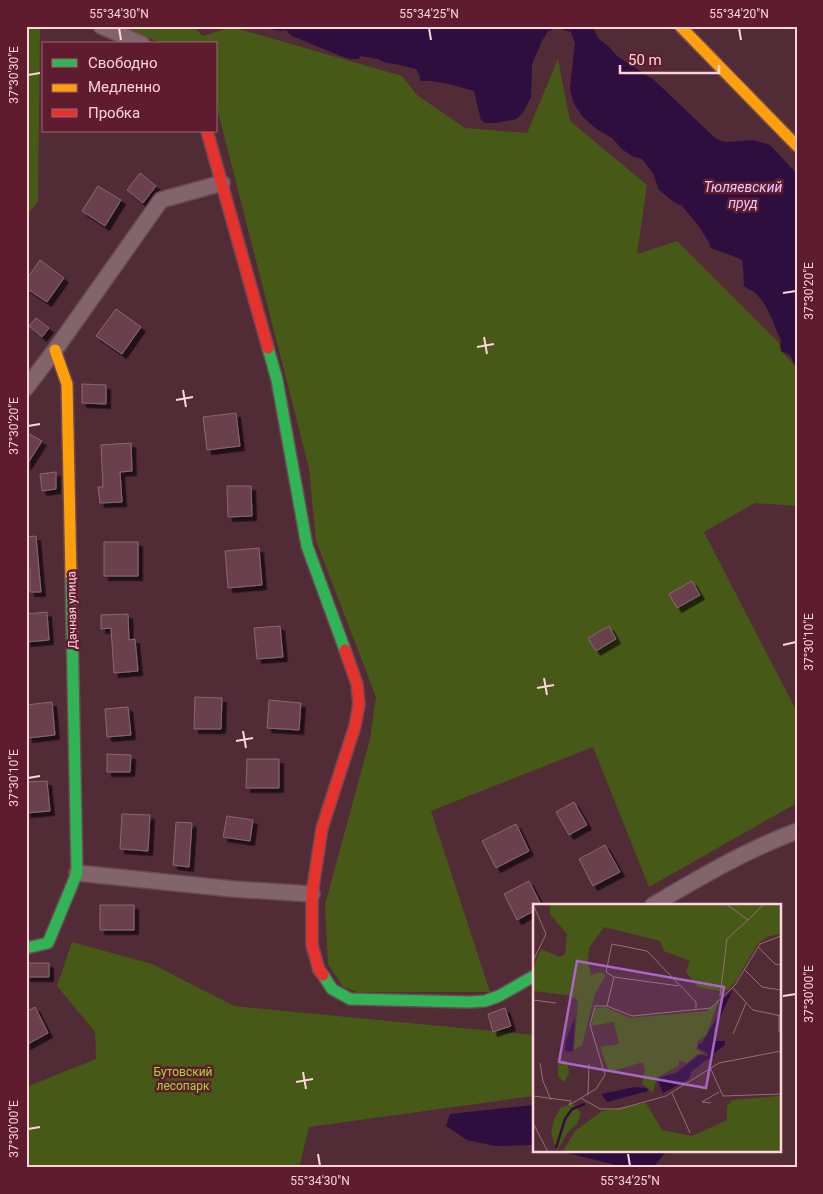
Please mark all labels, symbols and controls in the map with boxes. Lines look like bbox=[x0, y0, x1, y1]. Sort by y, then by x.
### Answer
text: 55°34'30"N bbox=[89, 7, 149, 21]
text: 55°34'25"N bbox=[399, 7, 459, 21]
text: 55°34'20"N bbox=[709, 7, 769, 21]
legend bbox=[42, 42, 218, 132]
scale bar bbox=[620, 42, 719, 74]
text: 37°30'30"E bbox=[7, 46, 21, 104]
text: 50 m bbox=[628, 51, 662, 69]
text: Свободно bbox=[88, 54, 157, 72]
text: Медленно bbox=[88, 78, 161, 96]
text: Пробка bbox=[88, 104, 140, 122]
water label: Тюляевский пруд bbox=[704, 179, 783, 211]
text: 37°30'20"E bbox=[802, 262, 816, 320]
text: 37°30'20"E bbox=[7, 397, 21, 455]
street label: Дачная улица bbox=[64, 571, 80, 649]
text: 37°30'10"E bbox=[802, 613, 816, 671]
text: 37°30'10"E bbox=[7, 749, 21, 807]
inset map bbox=[533, 904, 780, 1152]
text: 37°30'00"E bbox=[802, 965, 816, 1023]
park label: Бутовский лесопарк bbox=[153, 1065, 213, 1093]
text: 37°30'00"E bbox=[7, 1100, 21, 1158]
text: 55°34'30"N bbox=[290, 1174, 350, 1188]
text: 55°34'25"N bbox=[600, 1174, 660, 1188]

